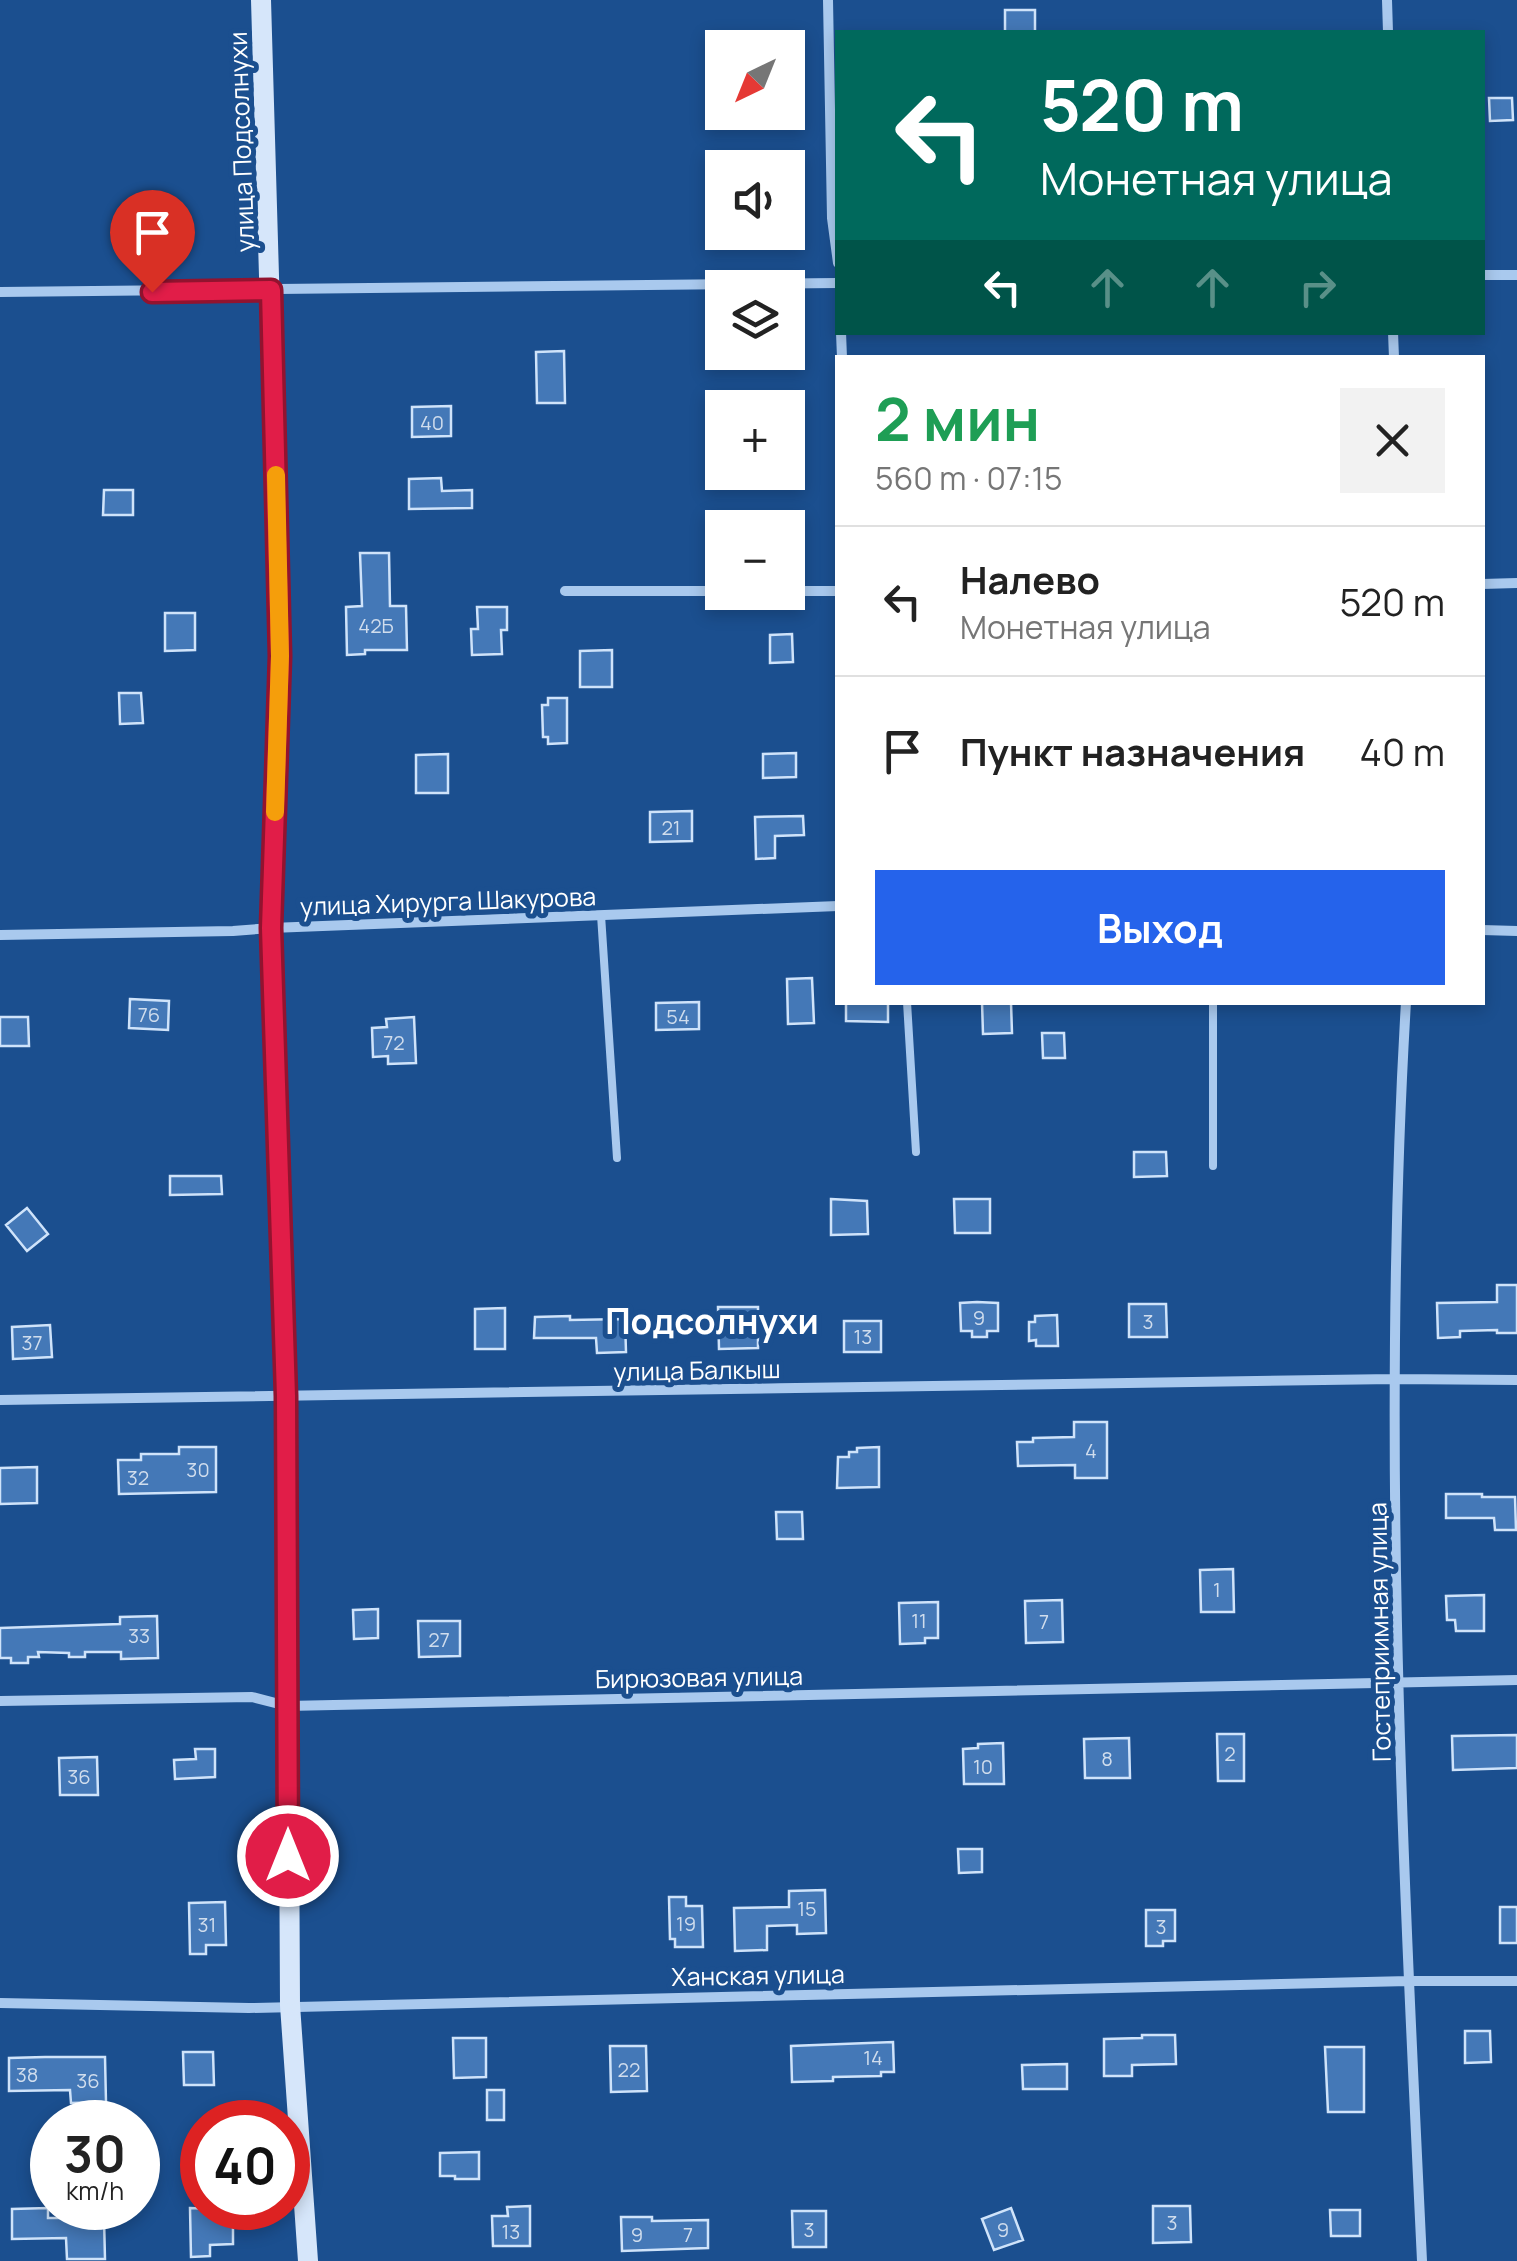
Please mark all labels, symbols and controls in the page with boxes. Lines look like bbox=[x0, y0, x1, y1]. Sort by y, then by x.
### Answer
north arrow bbox=[705, 30, 805, 130]
map controls bbox=[705, 30, 805, 610]
street label: улица Подсолнухи bbox=[220, 31, 262, 253]
text: 520 m bbox=[1040, 56, 1244, 152]
icon: left bbox=[875, 70, 1005, 200]
text: Монетная улица bbox=[1040, 147, 1392, 209]
button: sound bbox=[705, 150, 805, 250]
pin bbox=[110, 190, 195, 293]
icon: arrive bbox=[125, 205, 180, 260]
icon: left bbox=[975, 260, 1030, 315]
icon: ahead bbox=[1080, 260, 1135, 315]
icon: ahead bbox=[1185, 260, 1240, 315]
icon: right bbox=[1290, 260, 1345, 315]
button: layers bbox=[705, 270, 805, 370]
text: 2 мин bbox=[875, 377, 1040, 459]
button: close bbox=[1340, 388, 1445, 493]
button: + bbox=[705, 390, 805, 490]
house number: 40 bbox=[420, 409, 444, 436]
text: 560 m · 07:15 bbox=[875, 456, 1063, 500]
button: − bbox=[705, 510, 805, 610]
text: Налево bbox=[960, 553, 1100, 605]
icon: left bbox=[875, 574, 930, 629]
text: 520 m bbox=[1339, 575, 1445, 627]
text: Монетная улица bbox=[960, 605, 1211, 649]
house number: 42Б bbox=[358, 612, 394, 639]
icon: arrive bbox=[875, 724, 930, 779]
text: Пункт назначения bbox=[960, 725, 1305, 777]
text: 40 m bbox=[1360, 725, 1445, 777]
house number: 21 bbox=[661, 814, 681, 841]
button: Выход bbox=[875, 870, 1445, 985]
street label: улица Хирурга Шакурова bbox=[299, 878, 597, 924]
house number: 76 bbox=[138, 1001, 160, 1028]
house number: 54 bbox=[666, 1003, 690, 1030]
house number: 72 bbox=[383, 1029, 405, 1056]
district label: Подсолнухи bbox=[605, 1297, 819, 1345]
house number: 9 bbox=[973, 1304, 985, 1331]
house number: 3 bbox=[1142, 1308, 1154, 1335]
house number: 13 bbox=[854, 1323, 872, 1350]
house number: 37 bbox=[21, 1329, 43, 1356]
street label: улица Балкыш bbox=[613, 1351, 781, 1389]
house number: 4 bbox=[1085, 1437, 1097, 1464]
house number: 30 bbox=[186, 1456, 210, 1483]
house number: 32 bbox=[127, 1464, 149, 1491]
street label: Гостеприимная улица bbox=[1359, 1502, 1399, 1762]
house number: 1 bbox=[1213, 1576, 1221, 1603]
house number: 11 bbox=[911, 1607, 927, 1634]
house number: 7 bbox=[1039, 1608, 1049, 1635]
house number: 33 bbox=[128, 1622, 150, 1649]
house number: 27 bbox=[428, 1626, 450, 1653]
street label: Бирюзовая улица bbox=[595, 1658, 803, 1696]
house number: 2 bbox=[1224, 1740, 1236, 1767]
house number: 8 bbox=[1101, 1745, 1113, 1772]
house number: 10 bbox=[973, 1753, 993, 1780]
house number: 36 bbox=[67, 1763, 91, 1790]
position arrow bbox=[236, 1804, 340, 1908]
house number: 15 bbox=[797, 1895, 817, 1922]
house number: 19 bbox=[676, 1910, 696, 1937]
house number: 31 bbox=[198, 1911, 216, 1938]
house number: 3 bbox=[1155, 1913, 1167, 1940]
street label: Ханская улица bbox=[671, 1956, 845, 1994]
house number: 14 bbox=[863, 2044, 883, 2071]
house number: 22 bbox=[618, 2056, 640, 2083]
house number: 38 bbox=[16, 2061, 38, 2088]
house number: 36 bbox=[76, 2067, 100, 2094]
speed limit sign: 40 bbox=[180, 2100, 310, 2230]
text: 30 bbox=[64, 2119, 126, 2187]
text: km/h bbox=[66, 2173, 124, 2208]
house number: 3 bbox=[1166, 2209, 1178, 2236]
house number: 3 bbox=[803, 2216, 815, 2243]
house number: 9 bbox=[997, 2216, 1009, 2243]
house number: 13 bbox=[502, 2218, 520, 2245]
house number: 9 bbox=[631, 2221, 643, 2248]
house number: 7 bbox=[683, 2221, 693, 2248]

